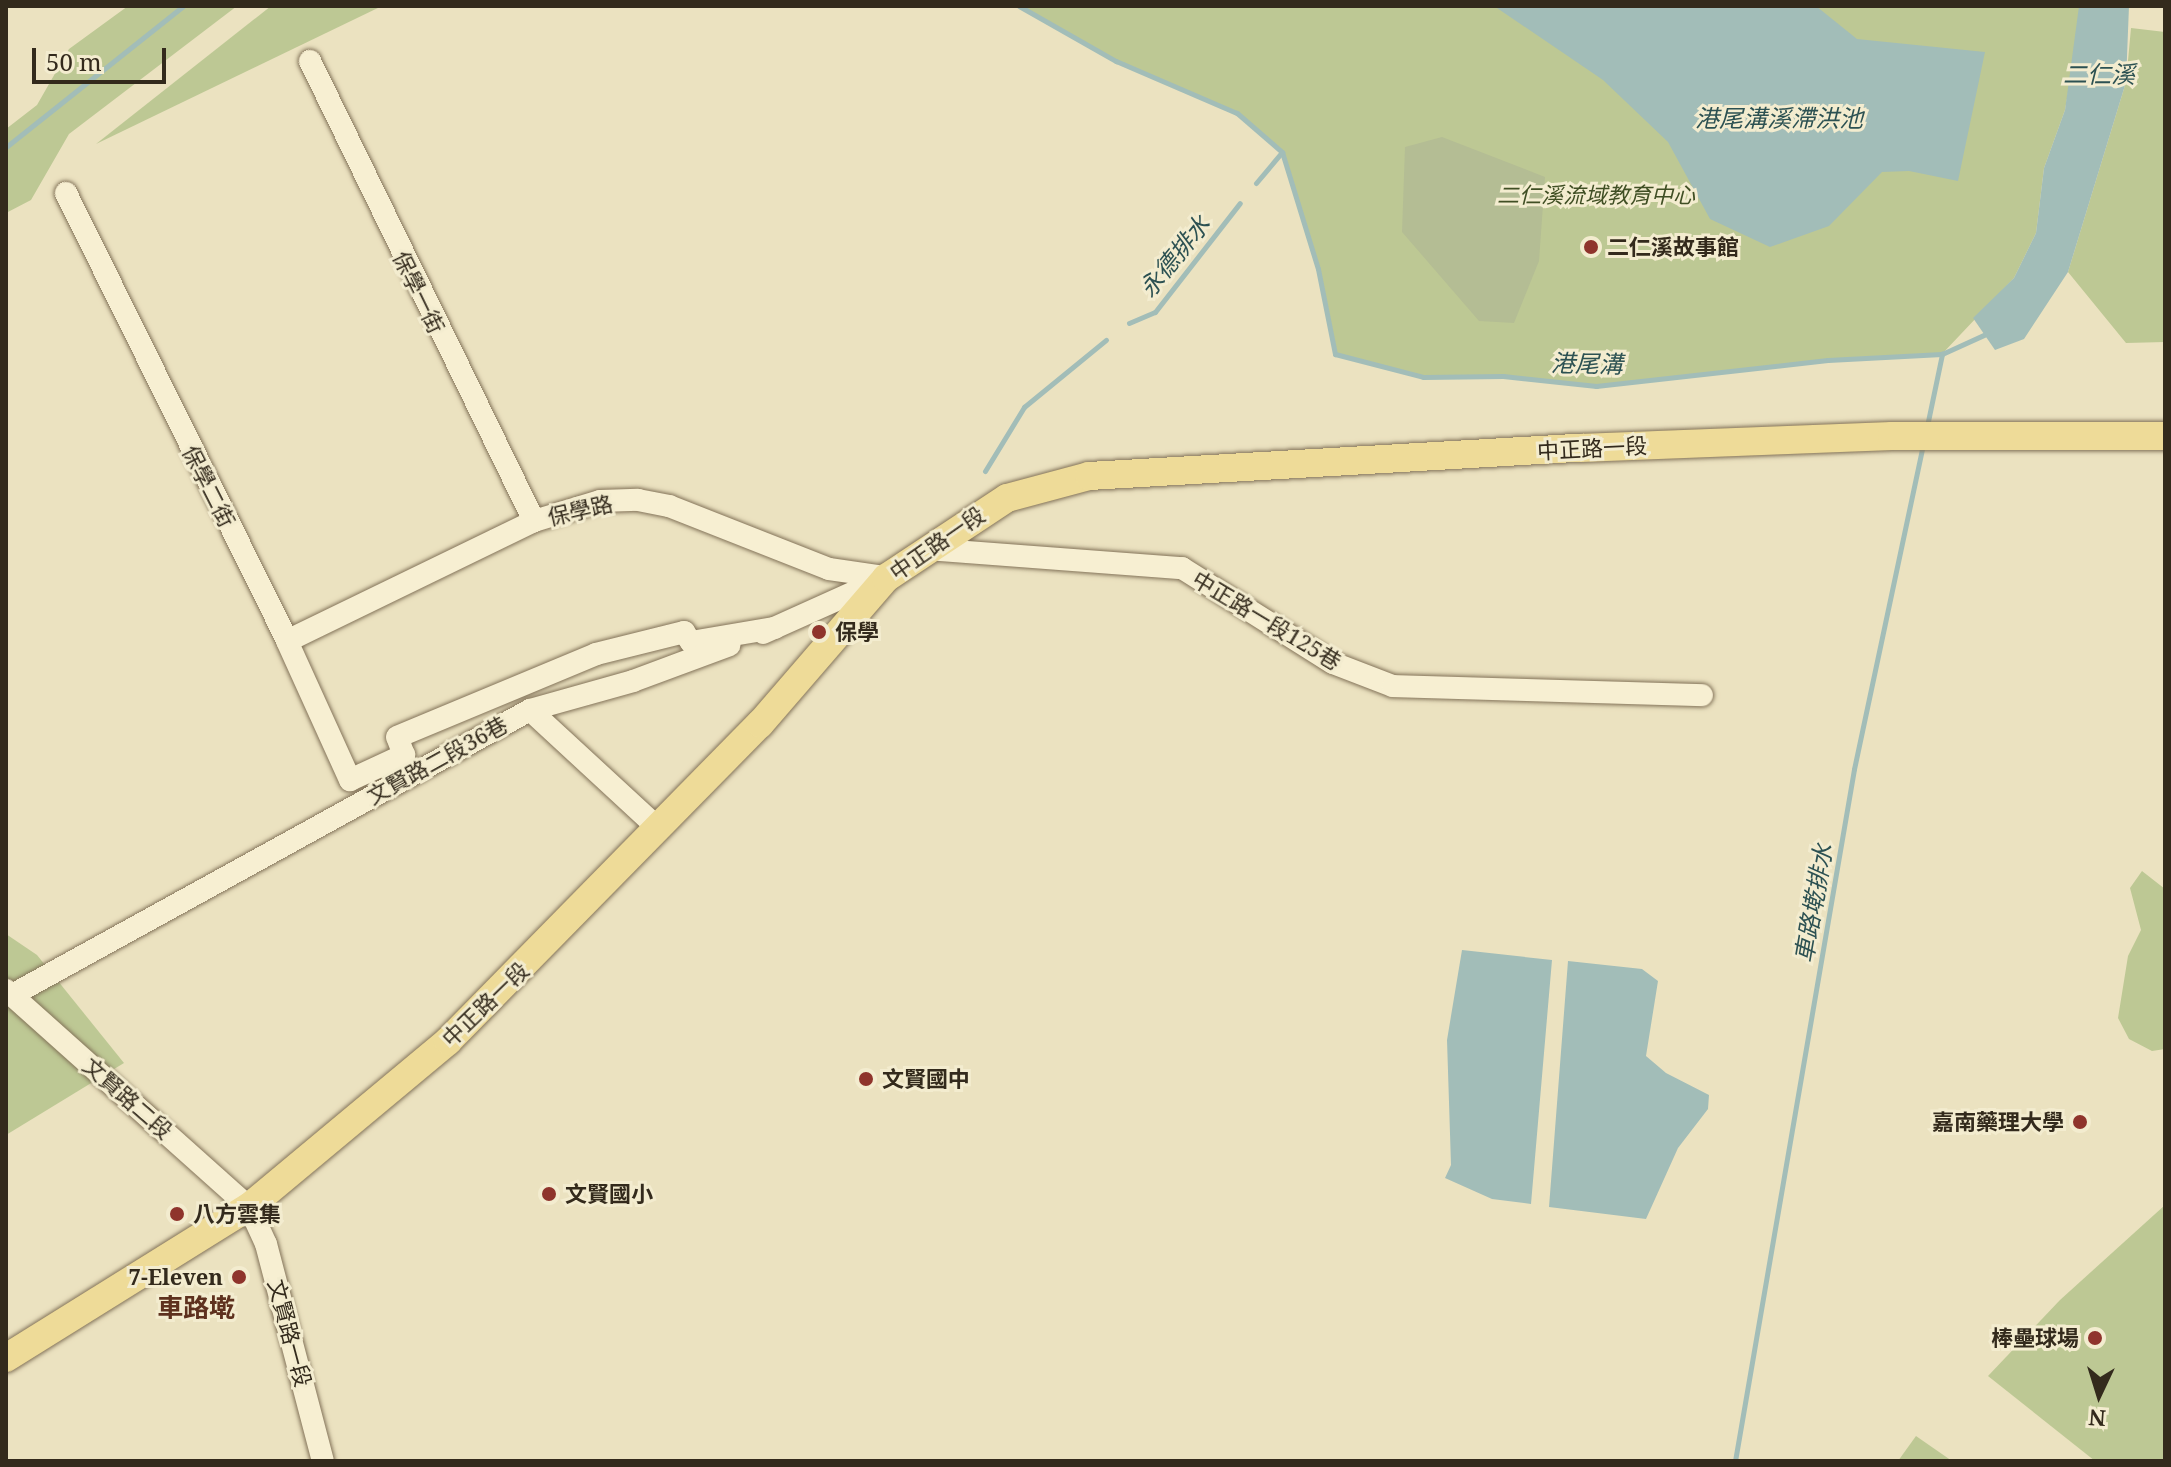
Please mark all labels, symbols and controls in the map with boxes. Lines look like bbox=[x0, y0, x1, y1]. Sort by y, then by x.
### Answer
scale bar bbox=[36, 32, 170, 82]
text: 50 m bbox=[46, 45, 102, 78]
water label: 二仁溪 bbox=[2063, 60, 2135, 88]
water label: 港尾溝溪滯洪池 bbox=[1695, 104, 1863, 132]
park label: 二仁溪流域教育中心 bbox=[1497, 182, 1695, 208]
water label: 永德排水 bbox=[1133, 210, 1215, 302]
place label: 二仁溪故事館 bbox=[1607, 234, 1739, 260]
marker: 二仁溪故事館 bbox=[1582, 238, 1600, 256]
street label: 保學一街 bbox=[388, 247, 450, 337]
water label: 港尾溝 bbox=[1551, 348, 1623, 378]
street label: 中正路一段 bbox=[1536, 432, 1648, 464]
street label: 保學二街 bbox=[177, 441, 241, 531]
street label: 保學路 bbox=[545, 490, 615, 530]
street label: 中正路一段 bbox=[884, 501, 990, 585]
street label: 中正路一段125巷 bbox=[1188, 565, 1346, 675]
place label: 保學 bbox=[835, 619, 879, 645]
marker: 保學 bbox=[810, 623, 828, 641]
street label: 文賢路二段36巷 bbox=[362, 710, 512, 810]
water label: 車路墘排水 bbox=[1788, 841, 1838, 965]
street label: 中正路一段 bbox=[436, 956, 534, 1052]
street label: 文賢路二段 bbox=[78, 1052, 178, 1144]
place label: 文賢國中 bbox=[882, 1066, 970, 1092]
marker: 文賢國中 bbox=[857, 1070, 875, 1088]
place label: 嘉南藥理大學 bbox=[1932, 1109, 2064, 1135]
marker: 嘉南藥理大學 bbox=[2071, 1113, 2089, 1131]
place label: 文賢國小 bbox=[565, 1181, 653, 1207]
marker: 文賢國小 bbox=[540, 1185, 558, 1203]
place label: 八方雲集 bbox=[193, 1201, 281, 1227]
marker: 八方雲集 bbox=[168, 1205, 186, 1223]
place label: 7-Eleven bbox=[128, 1264, 223, 1290]
marker: 7-Eleven bbox=[230, 1268, 248, 1286]
street label: 文賢路一段 bbox=[263, 1276, 317, 1390]
district label: 車路墘 bbox=[157, 1292, 235, 1324]
place label: 棒壘球場 bbox=[1991, 1325, 2079, 1351]
marker: 棒壘球場 bbox=[2086, 1329, 2104, 1347]
north arrow bbox=[2059, 1355, 2139, 1435]
text: N bbox=[2088, 1403, 2107, 1435]

